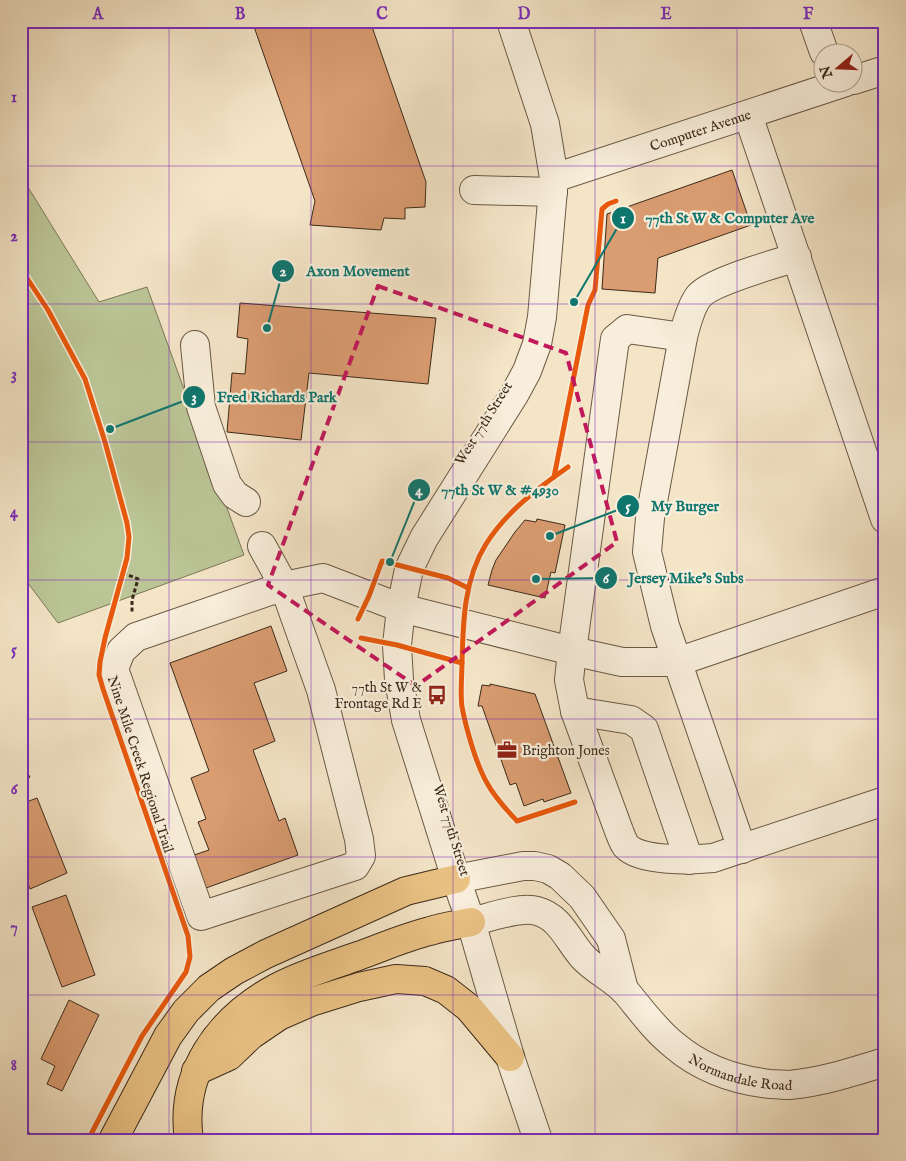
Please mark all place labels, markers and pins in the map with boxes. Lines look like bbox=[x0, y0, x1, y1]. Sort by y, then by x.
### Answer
callout: 77th St W & Computer Ave bbox=[611, 203, 825, 233]
callout: Axon Movement bbox=[271, 256, 419, 286]
callout: Fred Richards Park bbox=[182, 382, 347, 412]
callout: 77th St W & #4930 bbox=[406, 475, 569, 505]
callout: My Burger bbox=[616, 491, 729, 521]
callout: Jersey Mike's Subs bbox=[593, 563, 753, 593]
place label: 77th St W & Frontage Rd E bbox=[335, 679, 422, 713]
bus stop icon: 77th St W & Frontage Rd E bbox=[426, 684, 448, 706]
office icon: Brighton Jones bbox=[496, 739, 518, 761]
place label: Brighton Jones bbox=[522, 742, 610, 760]

